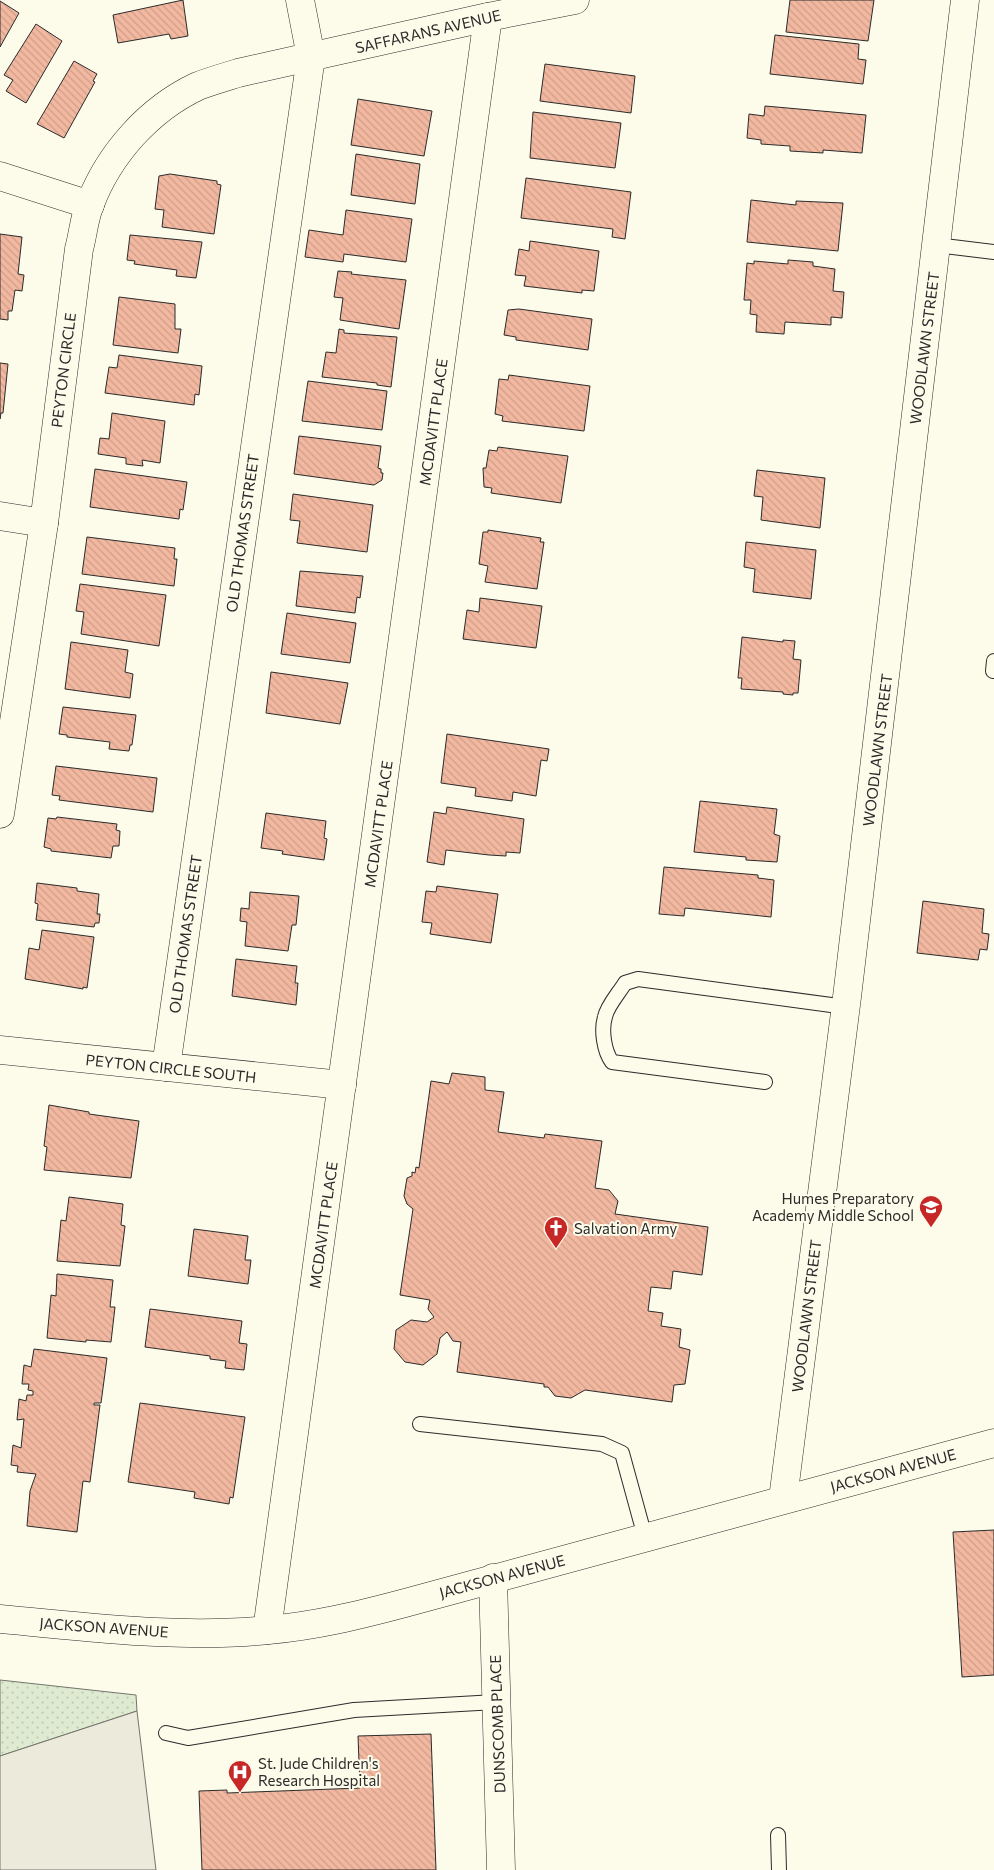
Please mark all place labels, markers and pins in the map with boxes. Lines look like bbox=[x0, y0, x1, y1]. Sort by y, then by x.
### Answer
place label: Humes Preparatory Academy Middle School bbox=[752, 1189, 914, 1224]
school or university icon: Humes Preparatory Academy Middle School bbox=[918, 1194, 944, 1228]
church icon: Salvation Army bbox=[543, 1215, 569, 1249]
place label: Salvation Army bbox=[574, 1219, 678, 1237]
place label: St. Jude Children's Research Hospital bbox=[258, 1754, 380, 1789]
hospital icon: St. Jude Children's Research Hospital bbox=[227, 1759, 253, 1793]

